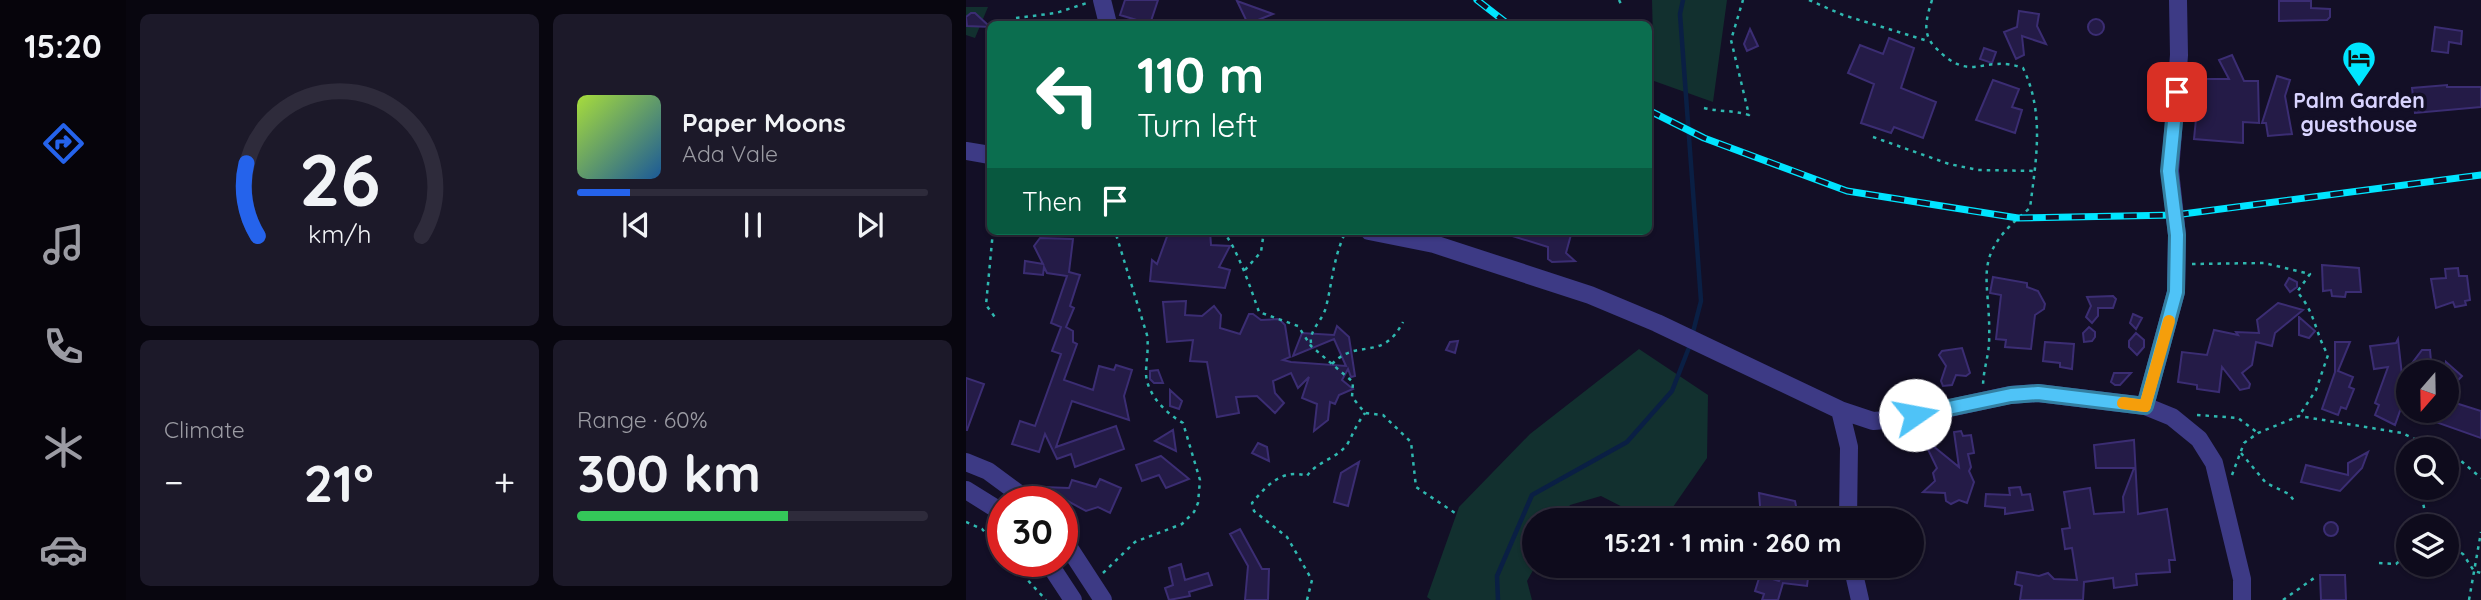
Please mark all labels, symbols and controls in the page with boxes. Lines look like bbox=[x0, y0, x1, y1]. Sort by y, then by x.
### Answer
text: 15:20 bbox=[24, 26, 102, 66]
hotel icon: Palm Garden guesthouse bbox=[2340, 39, 2378, 88]
text: 110 m bbox=[1137, 44, 1264, 105]
icon: left bbox=[1022, 49, 1113, 140]
pin bbox=[2147, 62, 2207, 122]
icon: arrive bbox=[2158, 73, 2196, 111]
place label: Palm Garden guesthouse bbox=[2293, 87, 2425, 137]
text: Turn left bbox=[1137, 105, 1258, 145]
text: Paper Moons bbox=[682, 106, 846, 139]
icon: directions bbox=[39, 119, 88, 168]
text: 26 bbox=[299, 133, 380, 224]
text: Ada Vale bbox=[682, 139, 778, 168]
icon: arrive bbox=[1096, 182, 1134, 220]
text: Then bbox=[1022, 185, 1082, 218]
icon: previous bbox=[617, 206, 655, 244]
icon: pause bbox=[734, 206, 772, 244]
icon: next bbox=[851, 206, 889, 244]
text: km/h bbox=[308, 218, 371, 249]
icon: music bbox=[39, 220, 88, 269]
icon: phone bbox=[39, 322, 88, 371]
north arrow bbox=[2396, 360, 2459, 424]
map controls bbox=[2396, 360, 2459, 577]
position arrow bbox=[1878, 378, 1952, 452]
text: Range · 60% bbox=[577, 405, 708, 434]
text: Climate bbox=[164, 415, 245, 444]
icon: climate bbox=[39, 423, 88, 472]
button: search bbox=[2396, 437, 2459, 500]
text: 300 km bbox=[577, 440, 761, 505]
text: 21° bbox=[304, 450, 374, 515]
text: − bbox=[164, 458, 184, 506]
text: + bbox=[494, 458, 515, 506]
speed limit sign: 30 bbox=[987, 486, 1078, 577]
button: layers bbox=[2396, 514, 2459, 577]
icon: car bbox=[39, 525, 88, 574]
text: 15:21 · 1 min · 260 m bbox=[1604, 526, 1842, 559]

